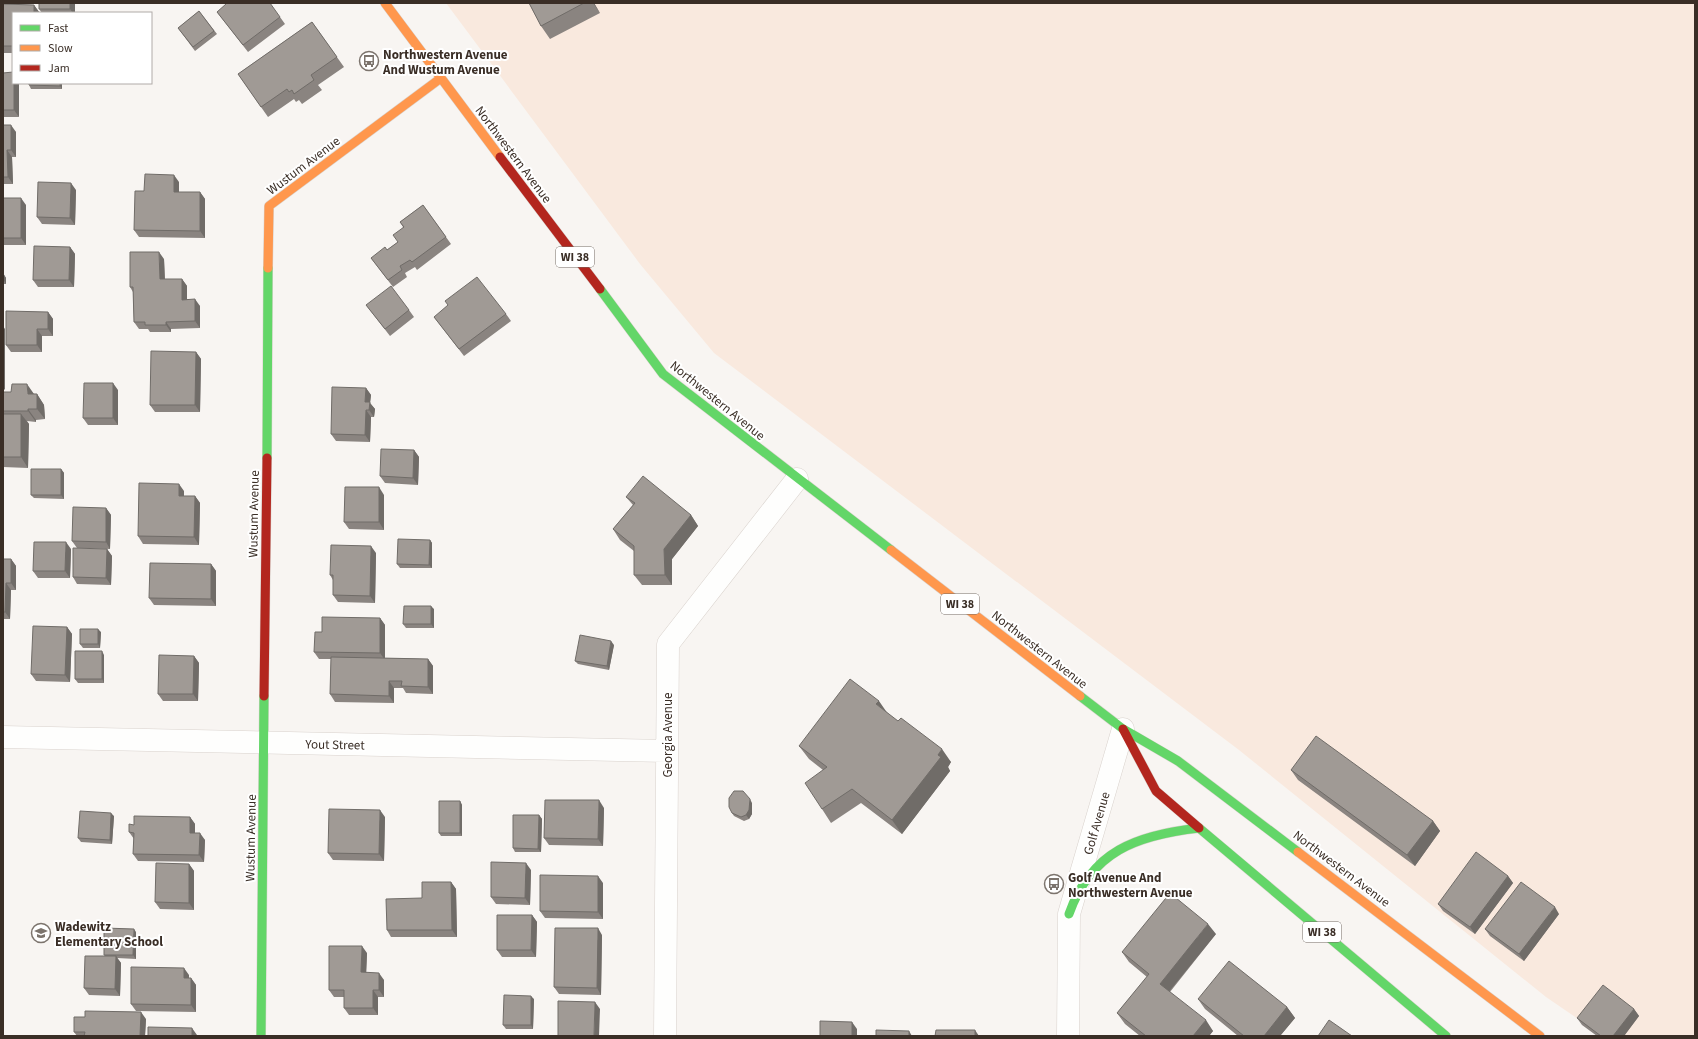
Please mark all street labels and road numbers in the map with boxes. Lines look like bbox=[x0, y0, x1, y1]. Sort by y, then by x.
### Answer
street label: Northwestern Avenue bbox=[471, 102, 556, 207]
street label: Wustum Avenue bbox=[263, 132, 344, 199]
road number: WI 38 bbox=[556, 247, 594, 267]
street label: Northwestern Avenue bbox=[666, 357, 769, 445]
street label: Wustum Avenue bbox=[244, 470, 264, 558]
road number: WI 38 bbox=[941, 594, 979, 614]
street label: Northwestern Avenue bbox=[988, 607, 1091, 693]
street label: Georgia Avenue bbox=[659, 693, 677, 777]
street label: Yout Street bbox=[304, 735, 365, 755]
street label: Golf Avenue bbox=[1079, 790, 1115, 857]
street label: Wustum Avenue bbox=[241, 794, 261, 882]
street label: Northwestern Avenue bbox=[1289, 826, 1394, 911]
road number: WI 38 bbox=[1303, 922, 1341, 942]

